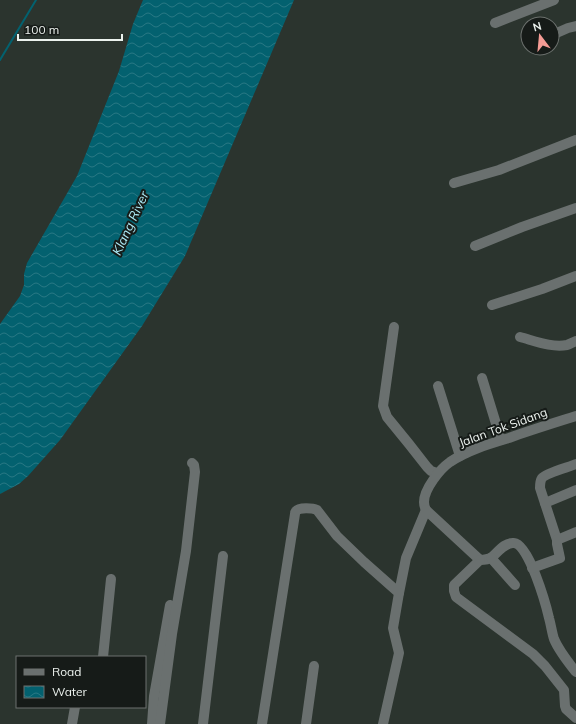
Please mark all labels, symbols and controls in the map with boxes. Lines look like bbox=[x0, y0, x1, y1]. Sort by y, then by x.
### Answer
scale bar bbox=[18, 16, 122, 42]
north arrow bbox=[520, 16, 560, 56]
text: N bbox=[531, 19, 543, 34]
text: 100 m bbox=[24, 22, 59, 37]
water label: Klang River bbox=[108, 187, 152, 258]
street label: Jalan Tok Sidang bbox=[457, 404, 549, 450]
legend bbox=[16, 656, 146, 708]
text: Road bbox=[52, 664, 81, 679]
text: Water bbox=[52, 684, 88, 699]

